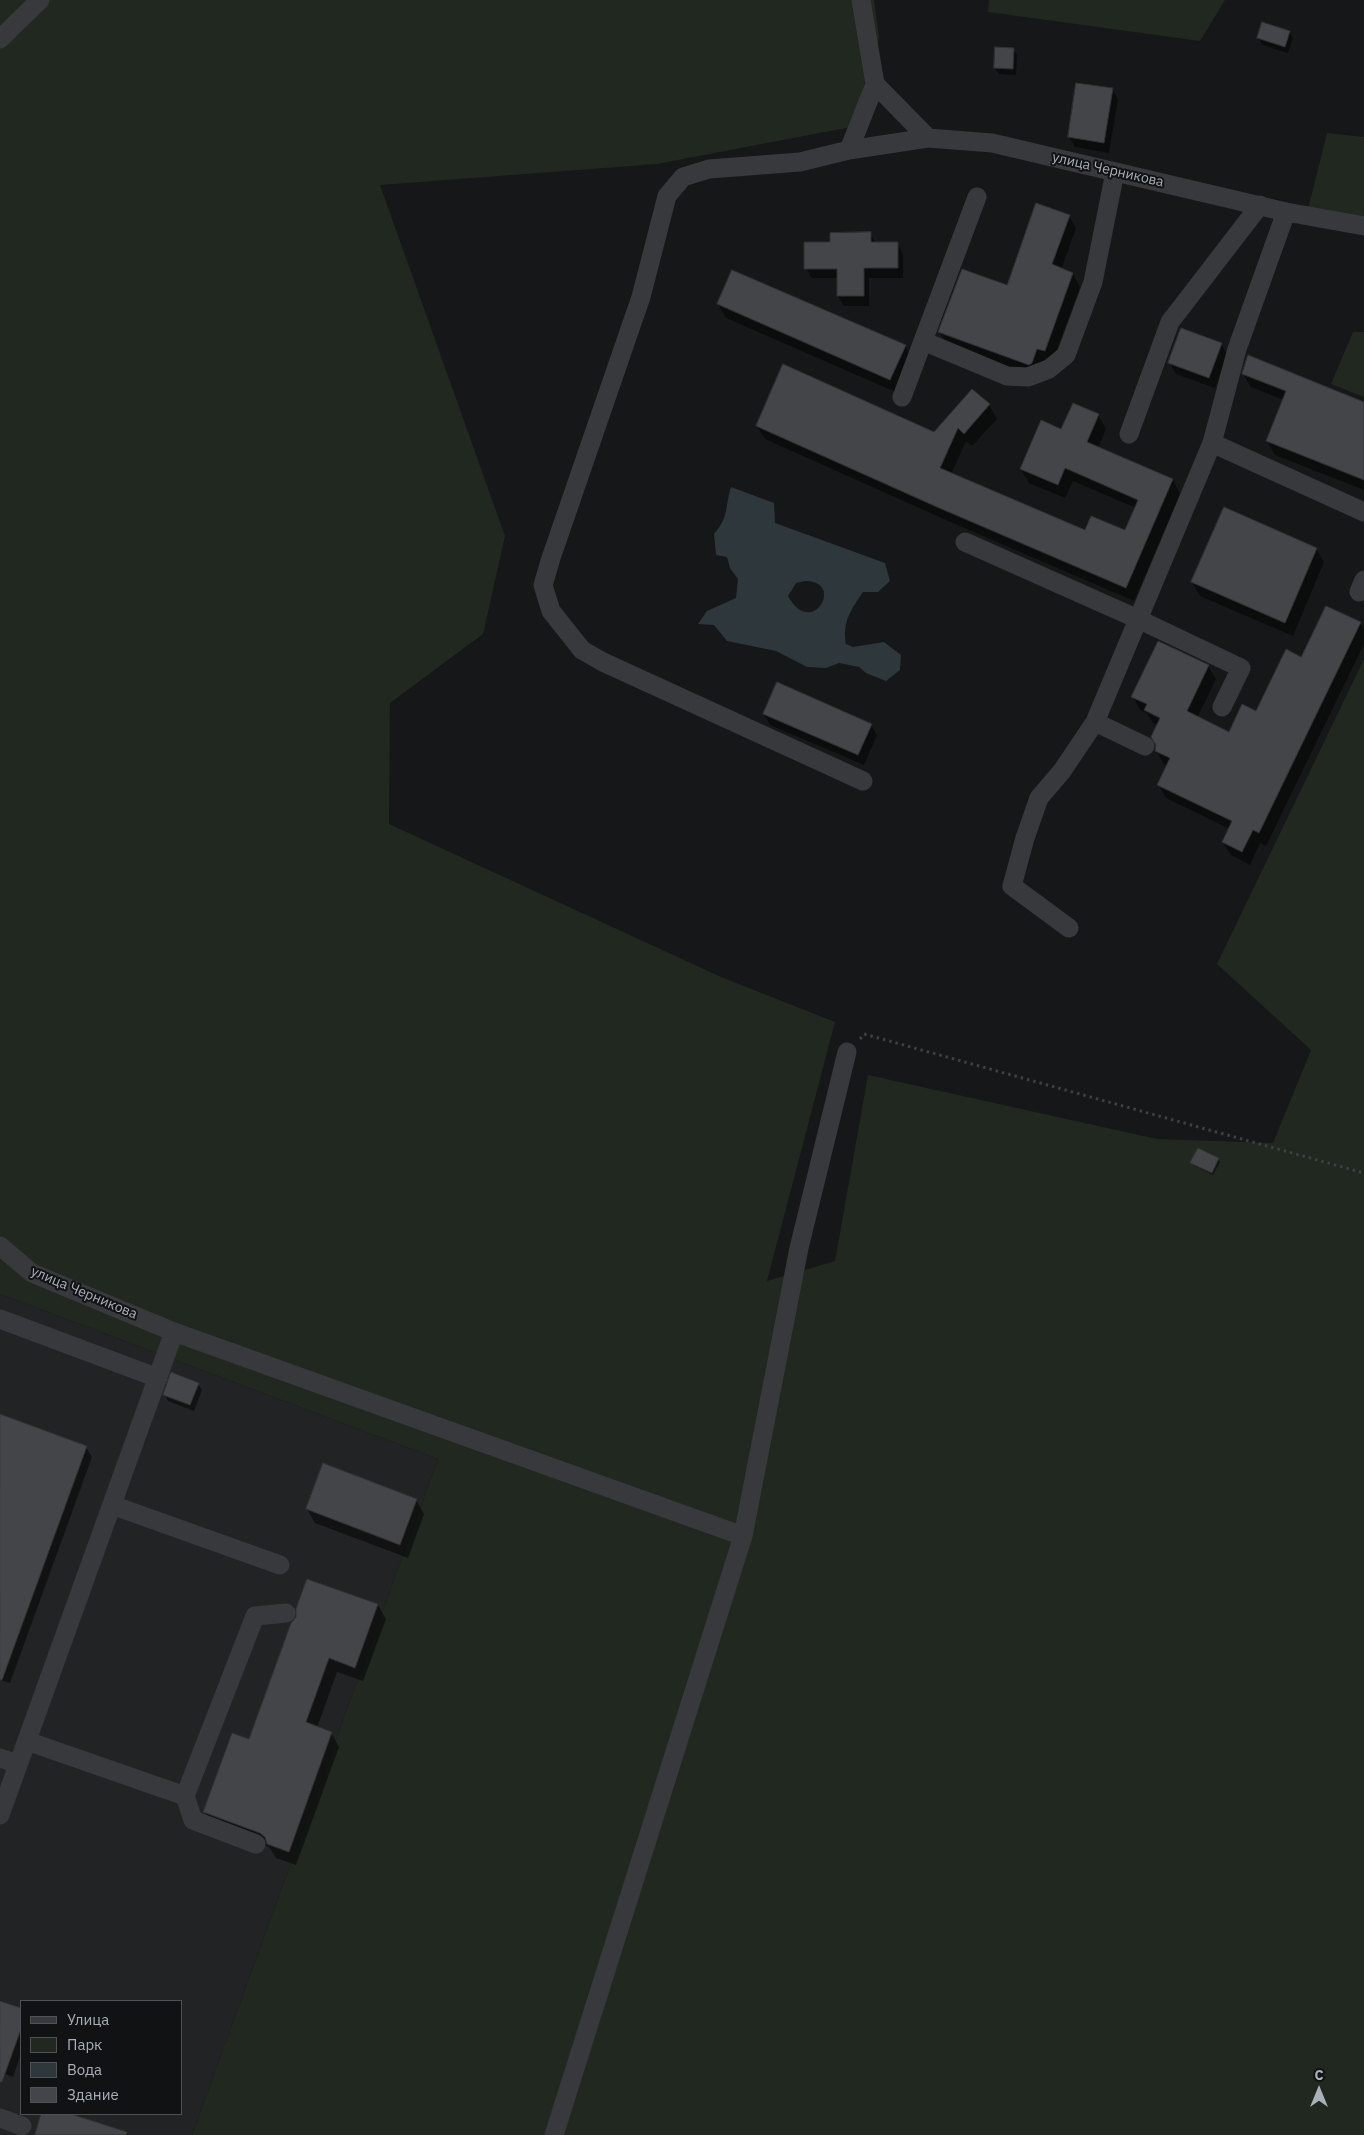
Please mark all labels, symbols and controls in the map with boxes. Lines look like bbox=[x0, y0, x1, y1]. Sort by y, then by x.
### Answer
street label: улица Черникова bbox=[1051, 149, 1165, 191]
street label: улица Черникова bbox=[28, 1263, 140, 1323]
legend bbox=[20, 2000, 182, 2115]
text: Улица bbox=[67, 2010, 109, 2029]
text: Парк bbox=[67, 2035, 102, 2054]
text: Вода bbox=[67, 2060, 102, 2079]
north arrow bbox=[1294, 2065, 1344, 2115]
text: С bbox=[1314, 2066, 1324, 2084]
text: Здание bbox=[67, 2085, 119, 2104]

